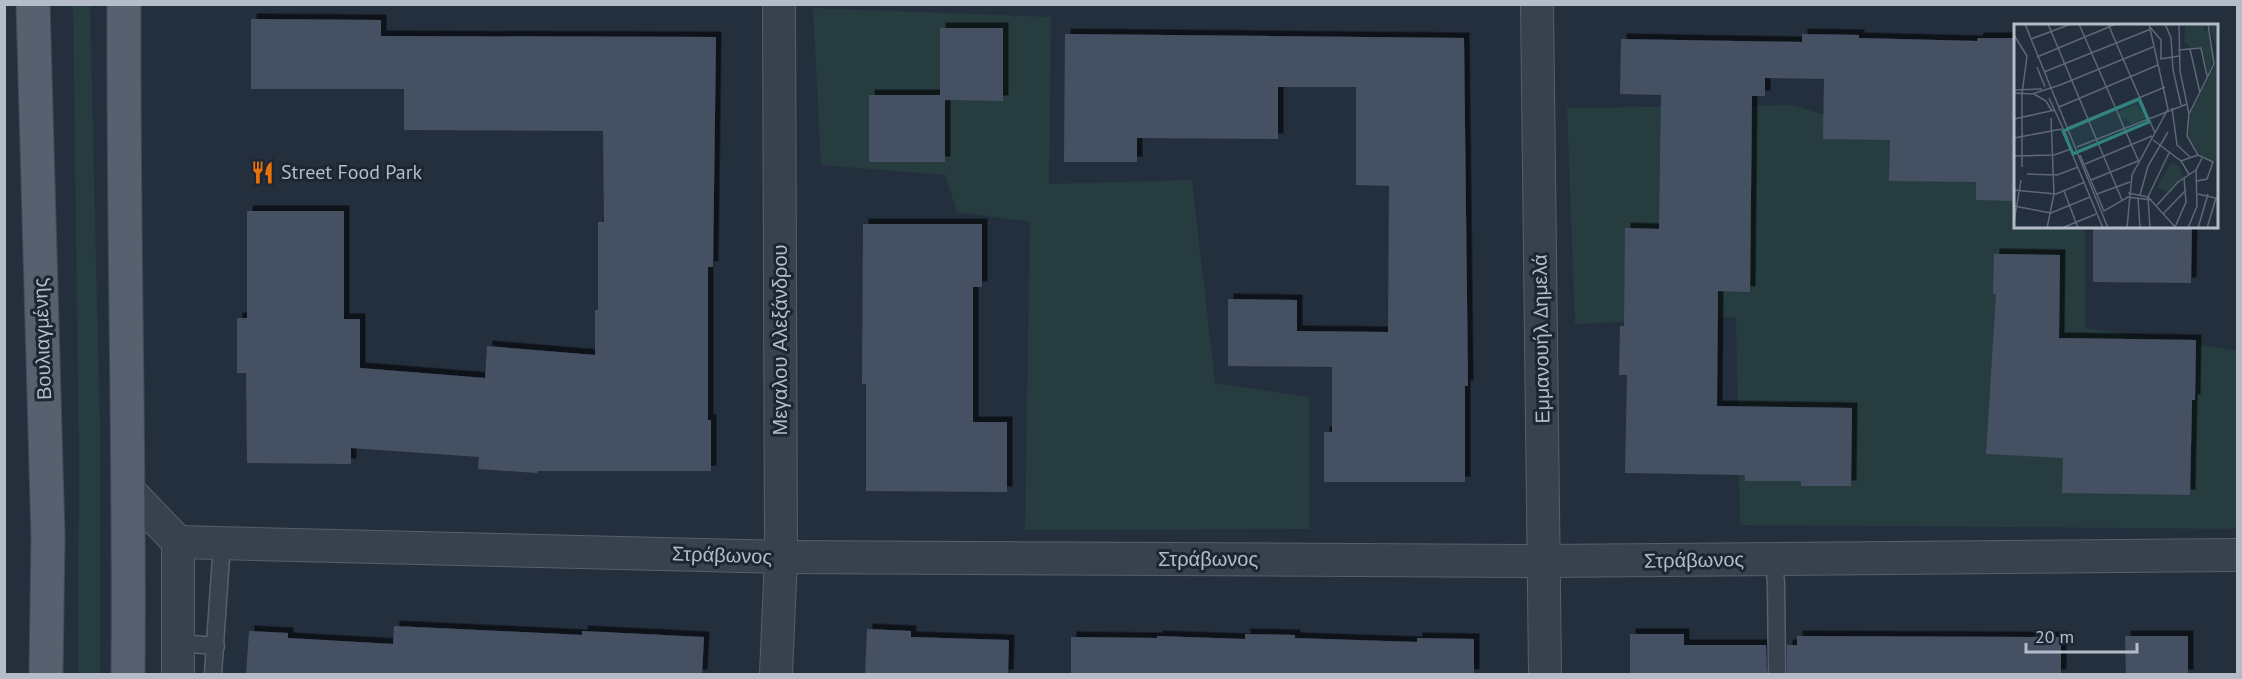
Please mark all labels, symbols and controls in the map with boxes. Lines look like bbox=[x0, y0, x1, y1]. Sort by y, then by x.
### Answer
inset map bbox=[2014, 24, 2218, 228]
restaurant icon: Street Food Park bbox=[250, 159, 276, 185]
place label: Street Food Park bbox=[281, 159, 422, 185]
street label: Μεγαλου Αλεξάνδρου bbox=[767, 244, 793, 436]
street label: Εμμανουήλ Δημελά bbox=[1527, 254, 1555, 424]
street label: Βουλιαγμένης bbox=[27, 277, 57, 400]
street label: Στράβωνος bbox=[672, 540, 773, 570]
street label: Στράβωνος bbox=[1158, 546, 1258, 572]
street label: Στράβωνος bbox=[1644, 546, 1745, 574]
scale bar bbox=[2026, 616, 2137, 654]
text: 20 m bbox=[2035, 625, 2074, 648]

